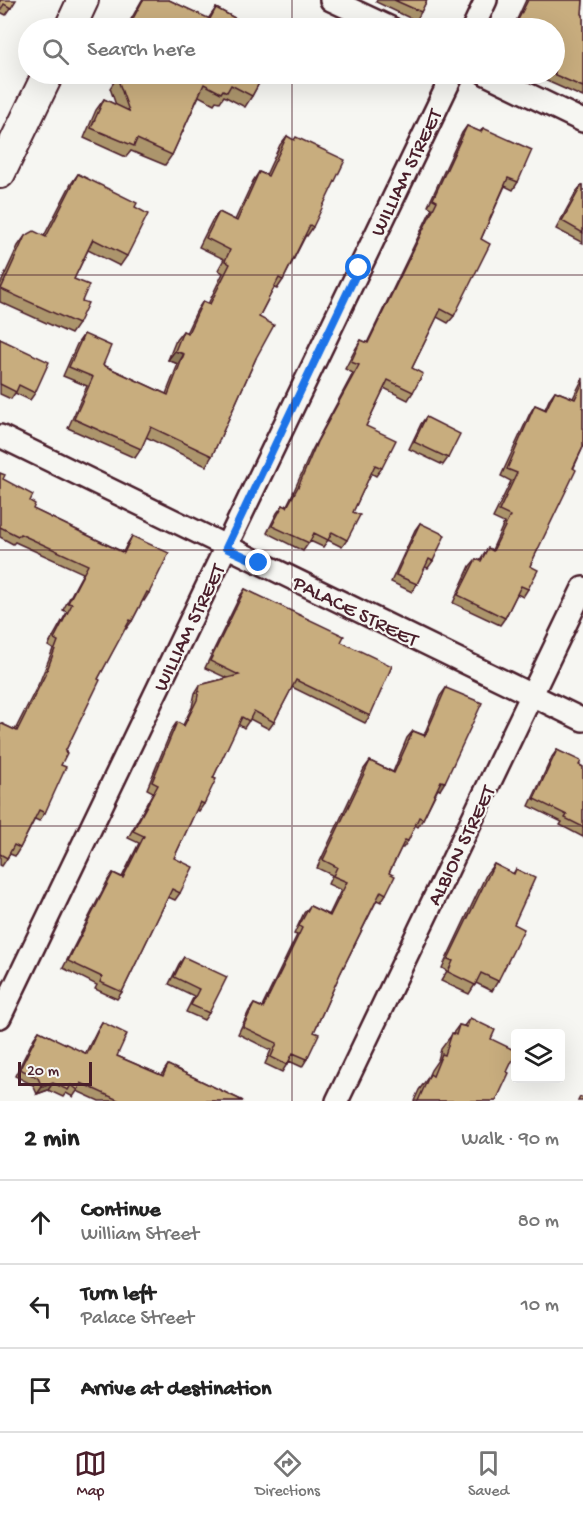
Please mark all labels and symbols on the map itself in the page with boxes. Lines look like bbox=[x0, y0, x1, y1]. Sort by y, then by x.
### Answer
street label: WILLIAM STREET bbox=[367, 105, 450, 241]
route start bbox=[345, 254, 371, 280]
route end bbox=[245, 549, 271, 575]
street label: WILLIAM STREET bbox=[150, 560, 233, 696]
street label: PALACE STREET bbox=[287, 572, 422, 655]
street label: ALBION STREET bbox=[423, 782, 503, 911]
scale bar bbox=[18, 1059, 92, 1086]

